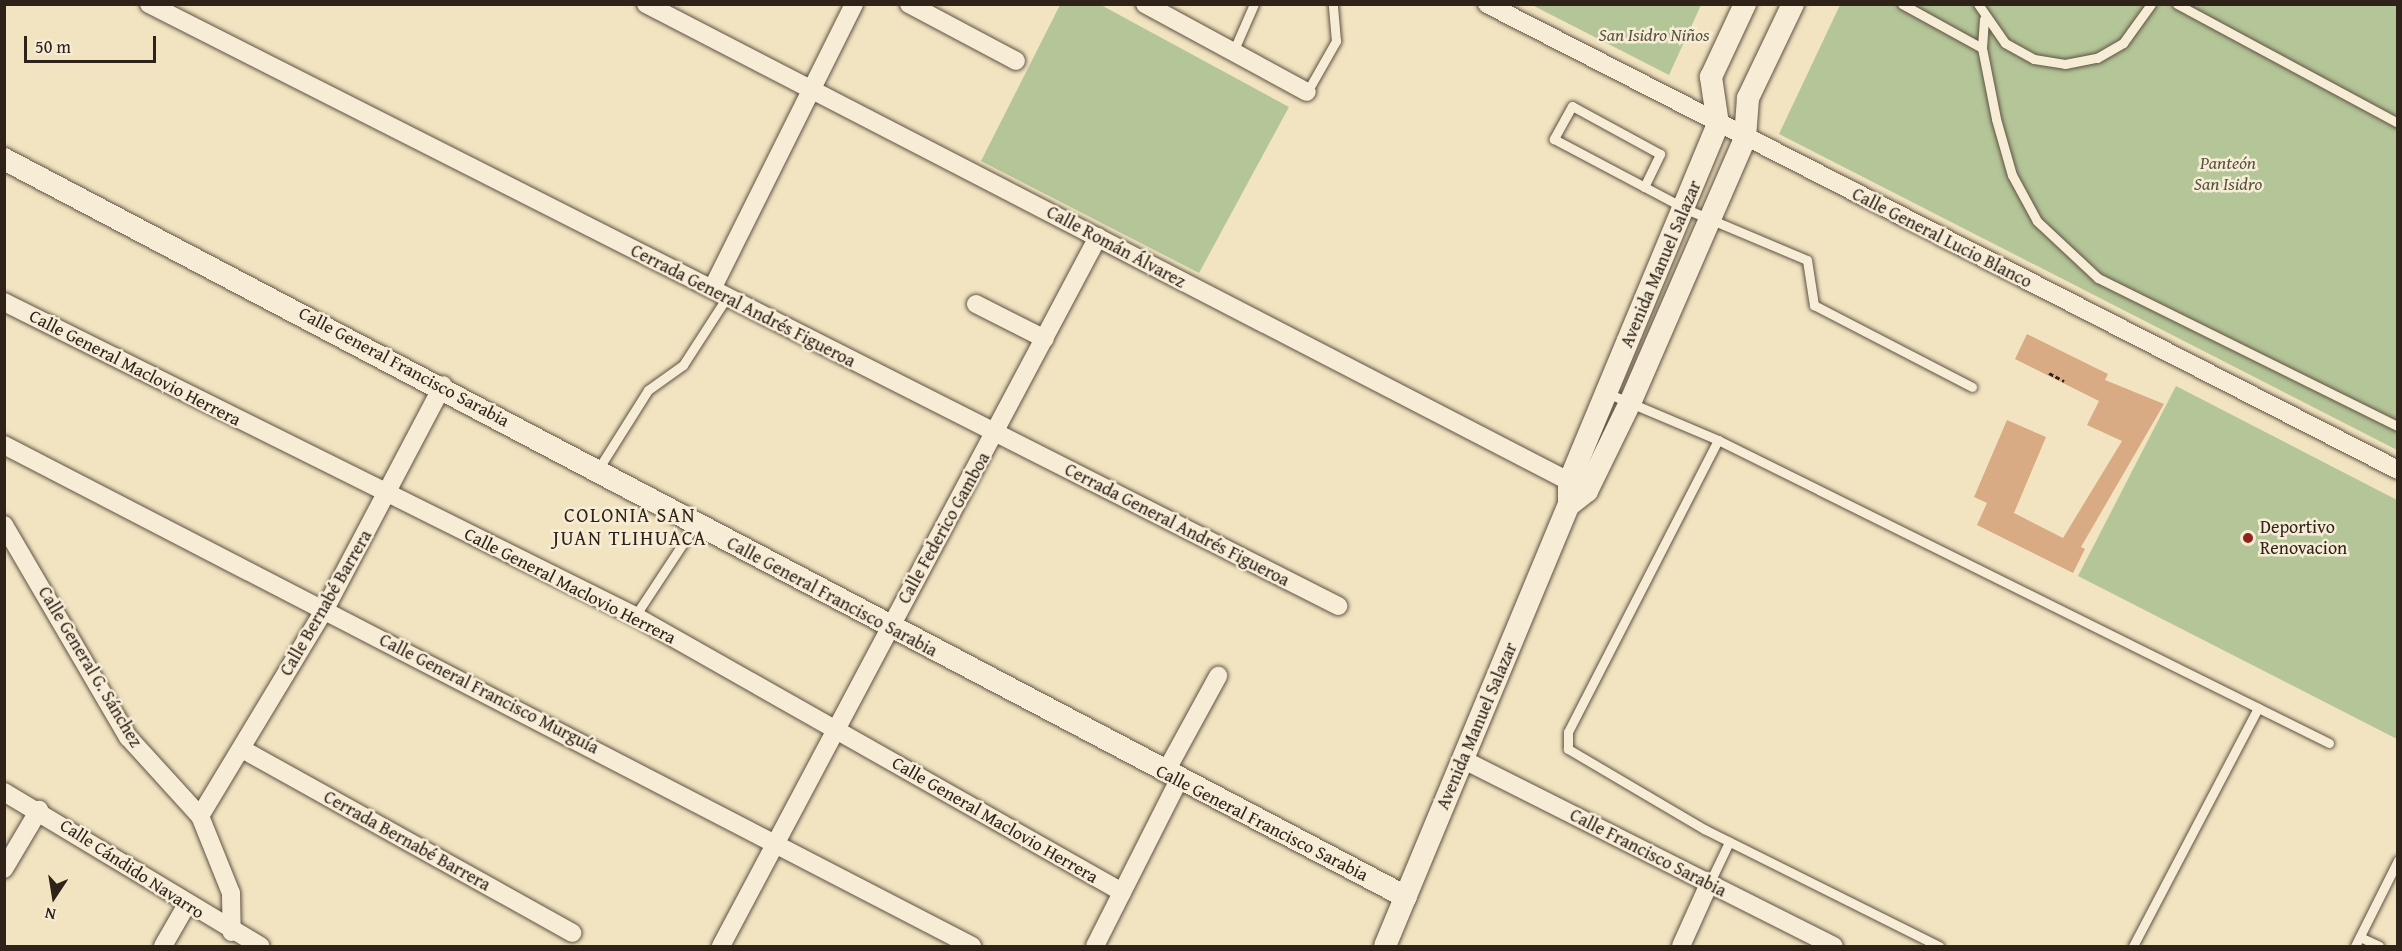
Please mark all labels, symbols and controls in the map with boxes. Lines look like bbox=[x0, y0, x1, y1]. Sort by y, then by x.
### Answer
scale bar bbox=[27, 24, 159, 62]
park label: San Isidro Niños bbox=[1599, 24, 1709, 46]
text: 50 m bbox=[35, 33, 71, 60]
park label: Panteón San Isidro bbox=[2194, 153, 2262, 195]
street label: Avenida Manuel Salazar bbox=[1616, 177, 1706, 351]
street label: Calle General Lucio Blanco bbox=[1848, 183, 2036, 293]
street label: Calle Román Álvarez bbox=[1043, 201, 1189, 293]
street label: Cerrada General Andrés Figueroa bbox=[627, 240, 859, 372]
street label: Calle General Francisco Sarabia bbox=[295, 302, 513, 432]
street label: Calle General Maclovio Herrera bbox=[26, 305, 244, 431]
street label: Calle Federico Gamboa bbox=[893, 449, 995, 607]
street label: Cerrada General Andrés Figueroa bbox=[1061, 459, 1293, 591]
district label: COLONIA SAN JUAN TLIHUACA bbox=[553, 503, 707, 550]
place label: Deportivo Renovacion bbox=[2260, 517, 2347, 560]
street label: Calle General Maclovio Herrera bbox=[461, 523, 679, 649]
street label: Calle Bernabé Barrera bbox=[275, 526, 377, 680]
marker: Deportivo Renovacion bbox=[2241, 531, 2255, 545]
street label: Calle General Francisco Sarabia bbox=[723, 532, 941, 662]
street label: Calle General G. Sánchez bbox=[33, 583, 147, 751]
street label: Calle General Francisco Murguía bbox=[376, 629, 602, 759]
street label: Avenida Manuel Salazar bbox=[1432, 639, 1522, 813]
street label: Calle General Maclovio Herrera bbox=[888, 752, 1102, 888]
street label: Calle General Francisco Sarabia bbox=[1152, 760, 1372, 886]
street label: Cerrada Bernabé Barrera bbox=[320, 786, 494, 896]
street label: Calle Francisco Sarabia bbox=[1566, 804, 1730, 902]
street label: Calle Cándido Navarro bbox=[56, 814, 208, 924]
north arrow bbox=[24, 867, 84, 927]
text: N bbox=[43, 902, 58, 927]

